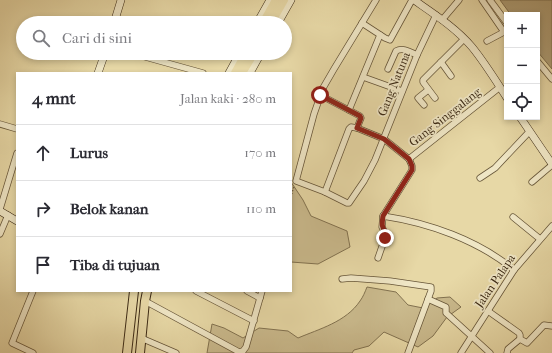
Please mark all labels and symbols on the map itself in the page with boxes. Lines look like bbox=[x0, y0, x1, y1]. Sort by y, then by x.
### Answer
street label: Gang Natuna bbox=[375, 49, 413, 118]
street label: Gang Singgalang bbox=[406, 84, 484, 149]
route start bbox=[311, 86, 329, 104]
route end bbox=[376, 229, 394, 247]
street label: Jalan Palapa bbox=[471, 251, 518, 311]

